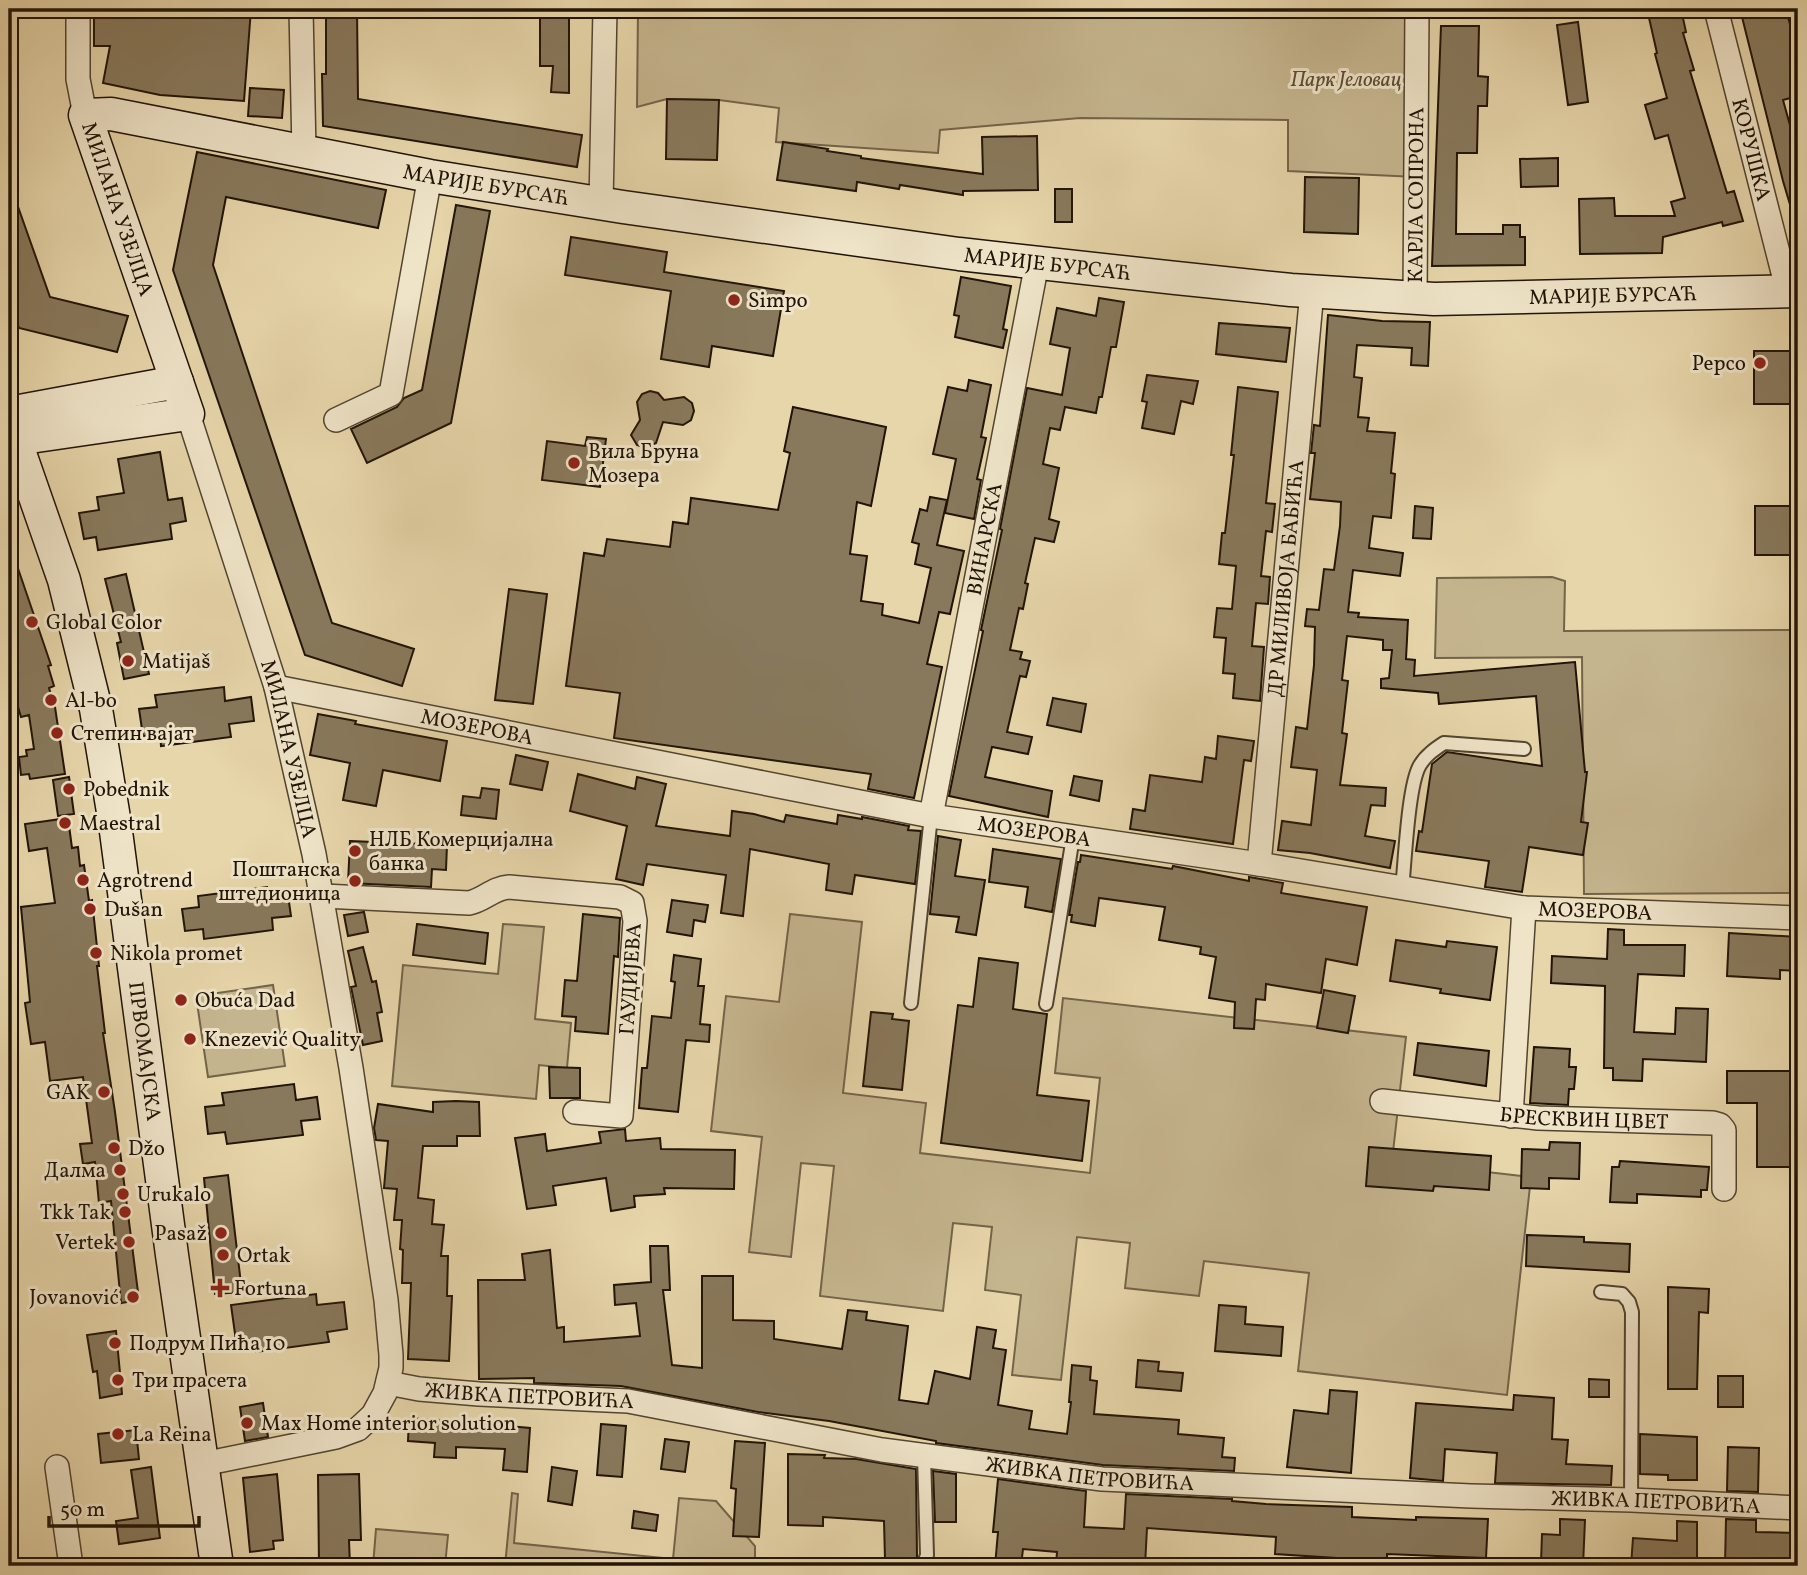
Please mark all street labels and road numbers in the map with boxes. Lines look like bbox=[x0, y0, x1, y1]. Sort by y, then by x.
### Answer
street label: КОРУШКА bbox=[1723, 95, 1777, 205]
street label: КАРЛА СОПРОНА bbox=[1402, 107, 1432, 283]
street label: МИЛАНА УЗЕЛЦА bbox=[73, 119, 160, 301]
street label: МАРИЈЕ БУРСАЋ bbox=[400, 158, 571, 214]
street label: МАРИЈЕ БУРСАЋ bbox=[962, 242, 1133, 289]
street label: МАРИЈЕ БУРСАЋ bbox=[1528, 280, 1697, 313]
street label: ДР МИЛИВОЈА БАБИЋА bbox=[1262, 458, 1312, 698]
street label: ВИНАРСКА bbox=[961, 480, 1011, 598]
street label: МИЛАНА УЗЕЛЦА bbox=[252, 656, 323, 841]
street label: МОЗЕРОВА bbox=[418, 703, 536, 753]
street label: МОЗЕРОВА bbox=[975, 810, 1093, 855]
street label: МОЗЕРОВА bbox=[1538, 896, 1653, 929]
street label: ГАУДИЈЕВА bbox=[613, 922, 650, 1036]
street label: ПРВОМАЈСКА bbox=[120, 980, 167, 1123]
street label: БРЕСКВИН ЦВЕТ bbox=[1498, 1101, 1669, 1138]
street label: ЖИВКА ПЕТРОВИЋА bbox=[423, 1377, 635, 1417]
street label: ЖИВКА ПЕТРОВИЋА bbox=[984, 1451, 1195, 1499]
street label: ЖИВКА ПЕТРОВИЋА bbox=[1551, 1485, 1762, 1522]

